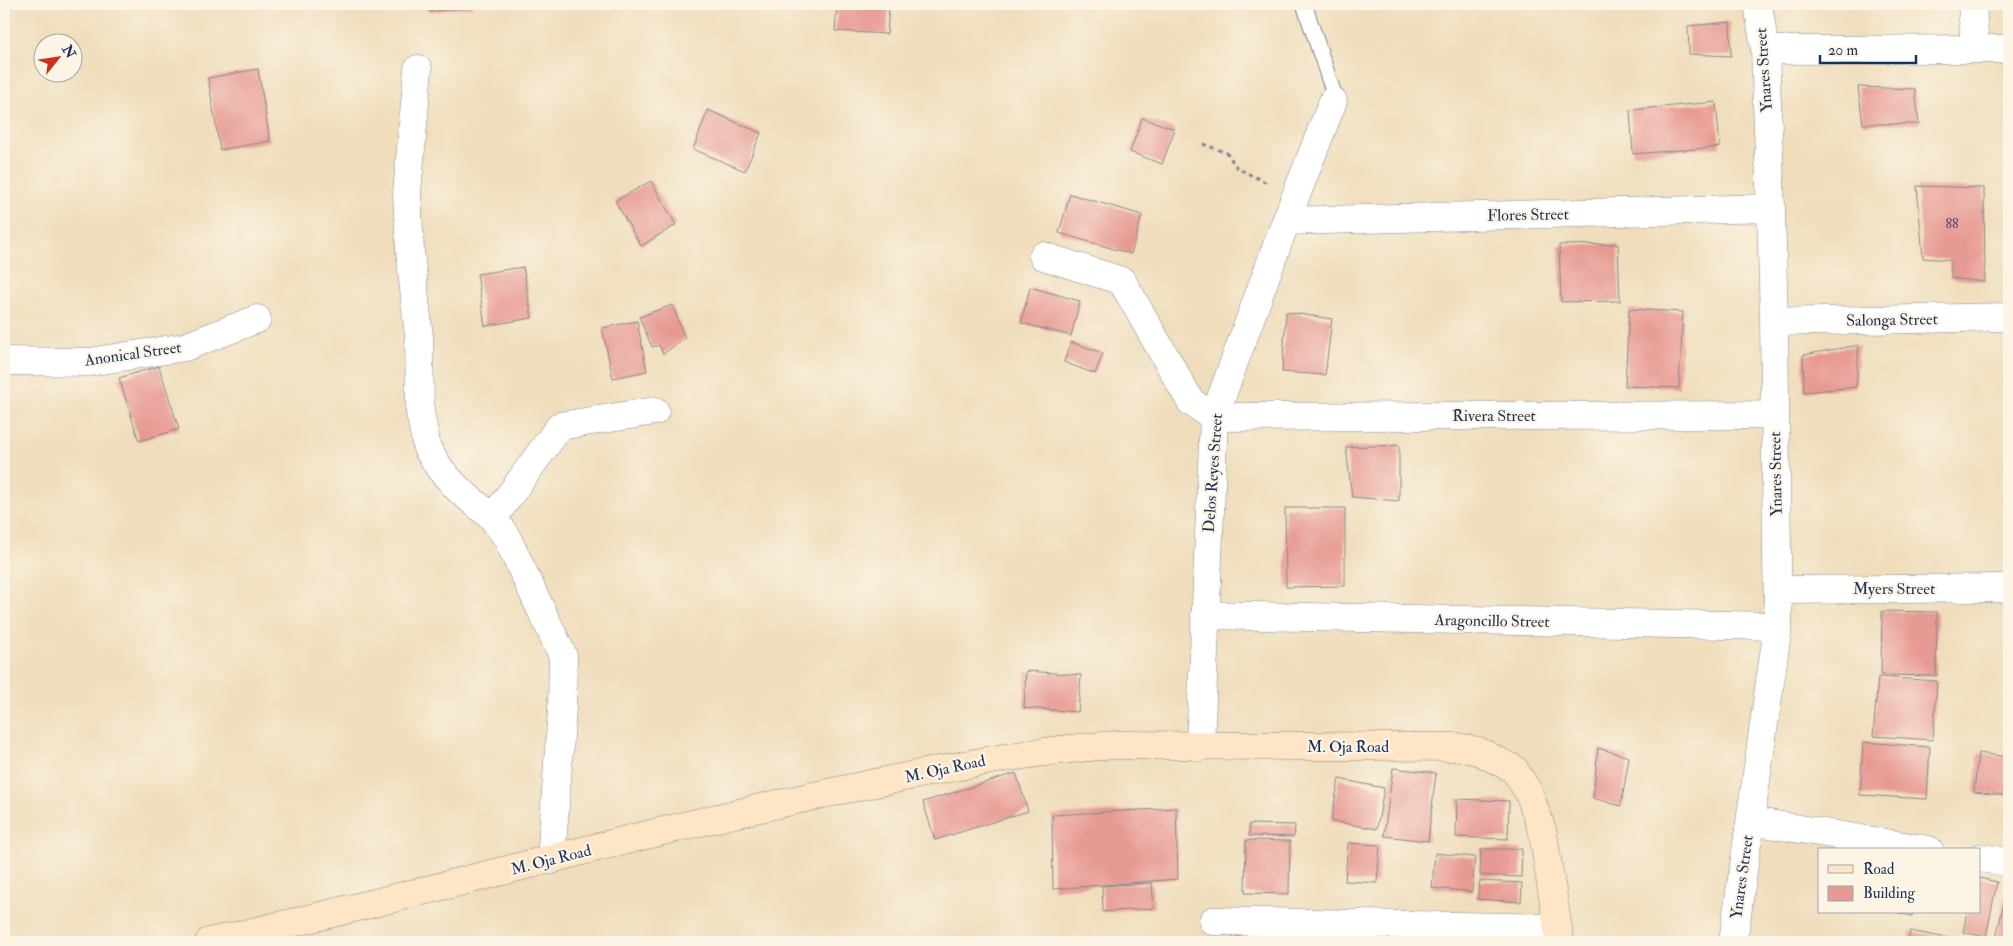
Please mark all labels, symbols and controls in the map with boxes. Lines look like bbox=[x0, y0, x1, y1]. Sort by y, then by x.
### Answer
street label: Ynares Street bbox=[1751, 27, 1777, 113]
north arrow bbox=[32, 32, 82, 82]
scale bar bbox=[1820, 32, 1917, 64]
text: N bbox=[58, 41, 80, 62]
text: 20 m bbox=[1828, 41, 1858, 60]
street label: Flores Street bbox=[1487, 204, 1569, 226]
house number: 88 bbox=[1945, 215, 1959, 232]
street label: Salonga Street bbox=[1846, 309, 1938, 331]
street label: Anonical Street bbox=[82, 337, 183, 371]
street label: Rivera Street bbox=[1452, 406, 1536, 426]
street label: Delos Reyes Street bbox=[1199, 413, 1227, 533]
street label: Ynares Street bbox=[1765, 432, 1787, 516]
street label: Myers Street bbox=[1853, 579, 1935, 599]
street label: Aragoncillo Street bbox=[1433, 610, 1550, 632]
street label: M. Oja Road bbox=[1307, 737, 1389, 757]
street label: M. Oja Road bbox=[903, 751, 987, 787]
street label: Ynares Street bbox=[1726, 834, 1758, 920]
street label: M. Oja Road bbox=[509, 840, 593, 880]
legend bbox=[1818, 848, 1980, 914]
text: Road bbox=[1863, 860, 1895, 879]
text: Building bbox=[1863, 884, 1915, 903]

